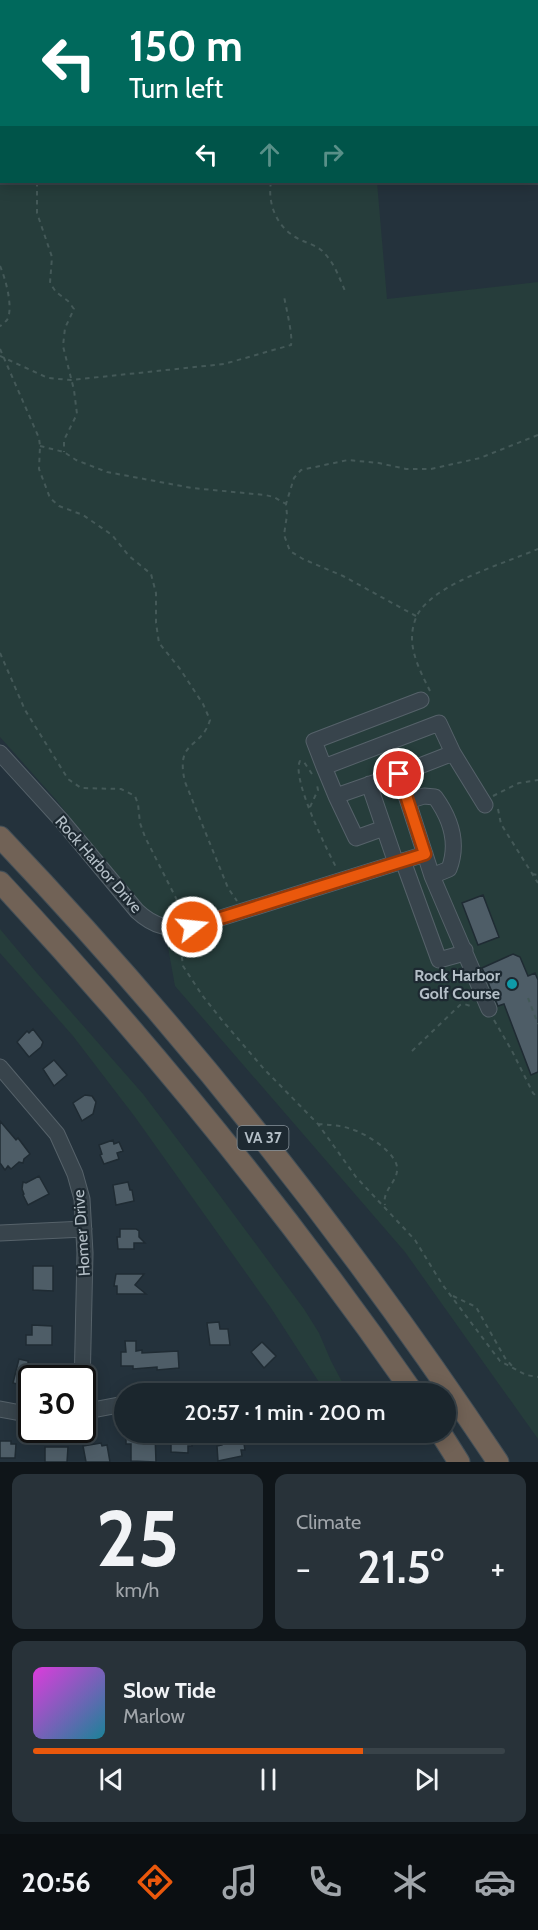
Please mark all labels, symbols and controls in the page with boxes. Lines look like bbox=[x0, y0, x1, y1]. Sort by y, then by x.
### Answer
text: 150 m bbox=[129, 20, 243, 72]
icon: left bbox=[30, 24, 108, 102]
text: Turn left bbox=[129, 72, 223, 105]
icon: left bbox=[190, 138, 223, 171]
icon: ahead bbox=[253, 138, 286, 171]
icon: right bbox=[316, 138, 349, 171]
pin bbox=[373, 748, 424, 799]
icon: arrive bbox=[382, 757, 415, 790]
street label: Rock Harbor Drive bbox=[51, 812, 146, 917]
position arrow bbox=[160, 895, 224, 959]
place label: Rock Harbor Golf Course bbox=[414, 966, 501, 1003]
marker: Rock Harbor Golf Course bbox=[505, 977, 519, 991]
road number: VA 37 bbox=[238, 1126, 288, 1150]
street label: Homer Drive bbox=[69, 1189, 94, 1277]
speed limit sign: 30 bbox=[18, 1365, 96, 1443]
text: 20:57 · 1 min · 200 m bbox=[185, 1399, 385, 1426]
text: 25 bbox=[96, 1491, 179, 1586]
text: Climate bbox=[296, 1510, 361, 1534]
text: 21.5° bbox=[357, 1540, 444, 1594]
text: − bbox=[296, 1548, 311, 1588]
text: + bbox=[490, 1548, 505, 1588]
text: km/h bbox=[116, 1578, 159, 1602]
text: Slow Tide bbox=[123, 1677, 216, 1704]
text: Marlow bbox=[123, 1704, 185, 1728]
icon: previous bbox=[95, 1763, 128, 1796]
icon: pause bbox=[252, 1763, 285, 1796]
icon: next bbox=[410, 1763, 443, 1796]
icon: directions bbox=[134, 1861, 176, 1903]
icon: music bbox=[219, 1861, 261, 1903]
icon: phone bbox=[304, 1861, 346, 1903]
icon: climate bbox=[389, 1861, 431, 1903]
icon: car bbox=[474, 1861, 516, 1903]
text: 20:56 bbox=[22, 1866, 91, 1899]

